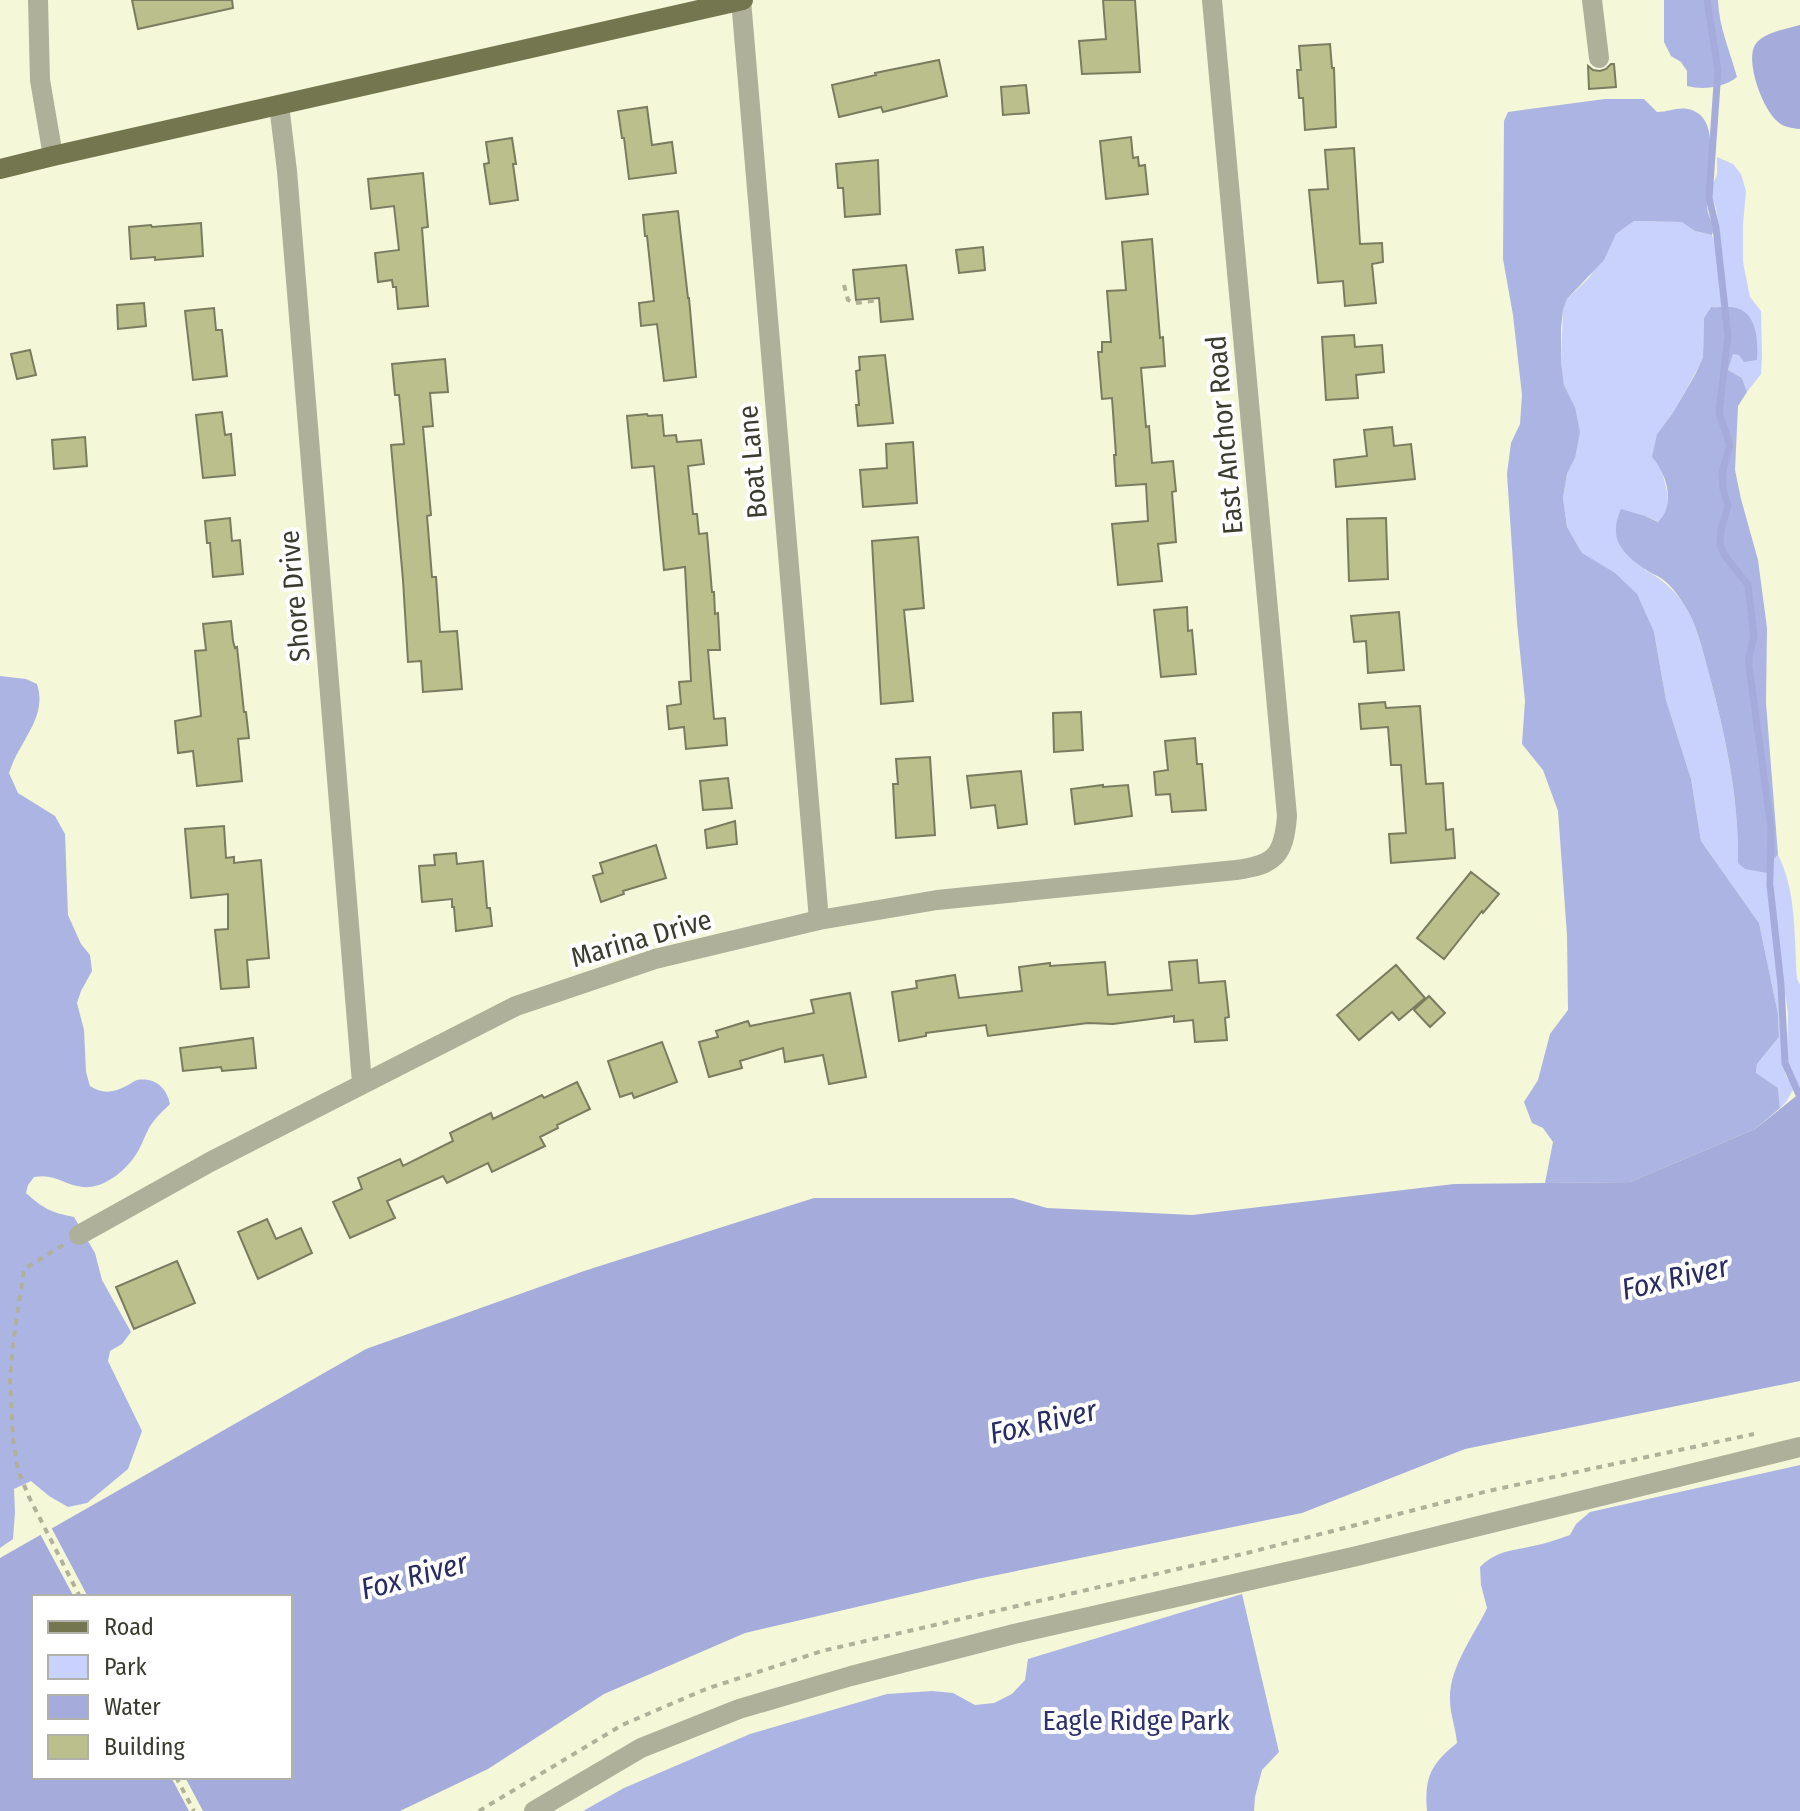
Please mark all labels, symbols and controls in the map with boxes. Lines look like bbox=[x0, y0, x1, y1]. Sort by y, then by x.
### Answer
street label: East Anchor Road bbox=[1199, 334, 1250, 536]
street label: Boat Lane bbox=[731, 404, 774, 520]
street label: Shore Drive bbox=[272, 529, 317, 663]
street label: Marina Drive bbox=[567, 903, 715, 974]
water label: Fox River bbox=[1618, 1248, 1734, 1308]
water label: Fox River bbox=[986, 1392, 1102, 1452]
water label: Fox River bbox=[357, 1544, 473, 1607]
legend bbox=[32, 1595, 292, 1779]
text: Road bbox=[104, 1613, 154, 1641]
text: Park bbox=[104, 1653, 147, 1681]
text: Water bbox=[104, 1693, 161, 1721]
park label: Eagle Ridge Park bbox=[1042, 1704, 1231, 1737]
text: Building bbox=[104, 1733, 186, 1761]

